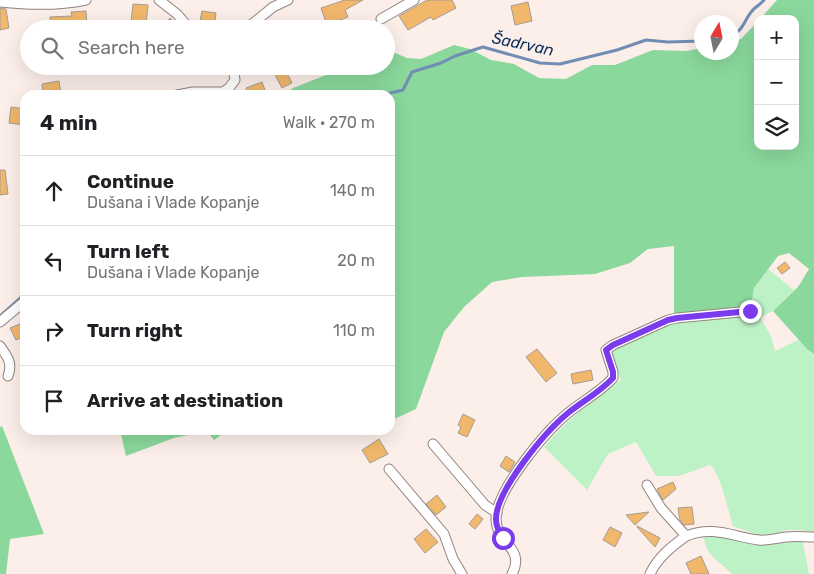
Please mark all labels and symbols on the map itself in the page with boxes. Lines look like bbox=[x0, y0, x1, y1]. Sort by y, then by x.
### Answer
north arrow bbox=[694, 15, 739, 60]
water label: Šadrvan bbox=[490, 27, 556, 60]
route end bbox=[739, 300, 762, 323]
route start bbox=[492, 527, 515, 550]

